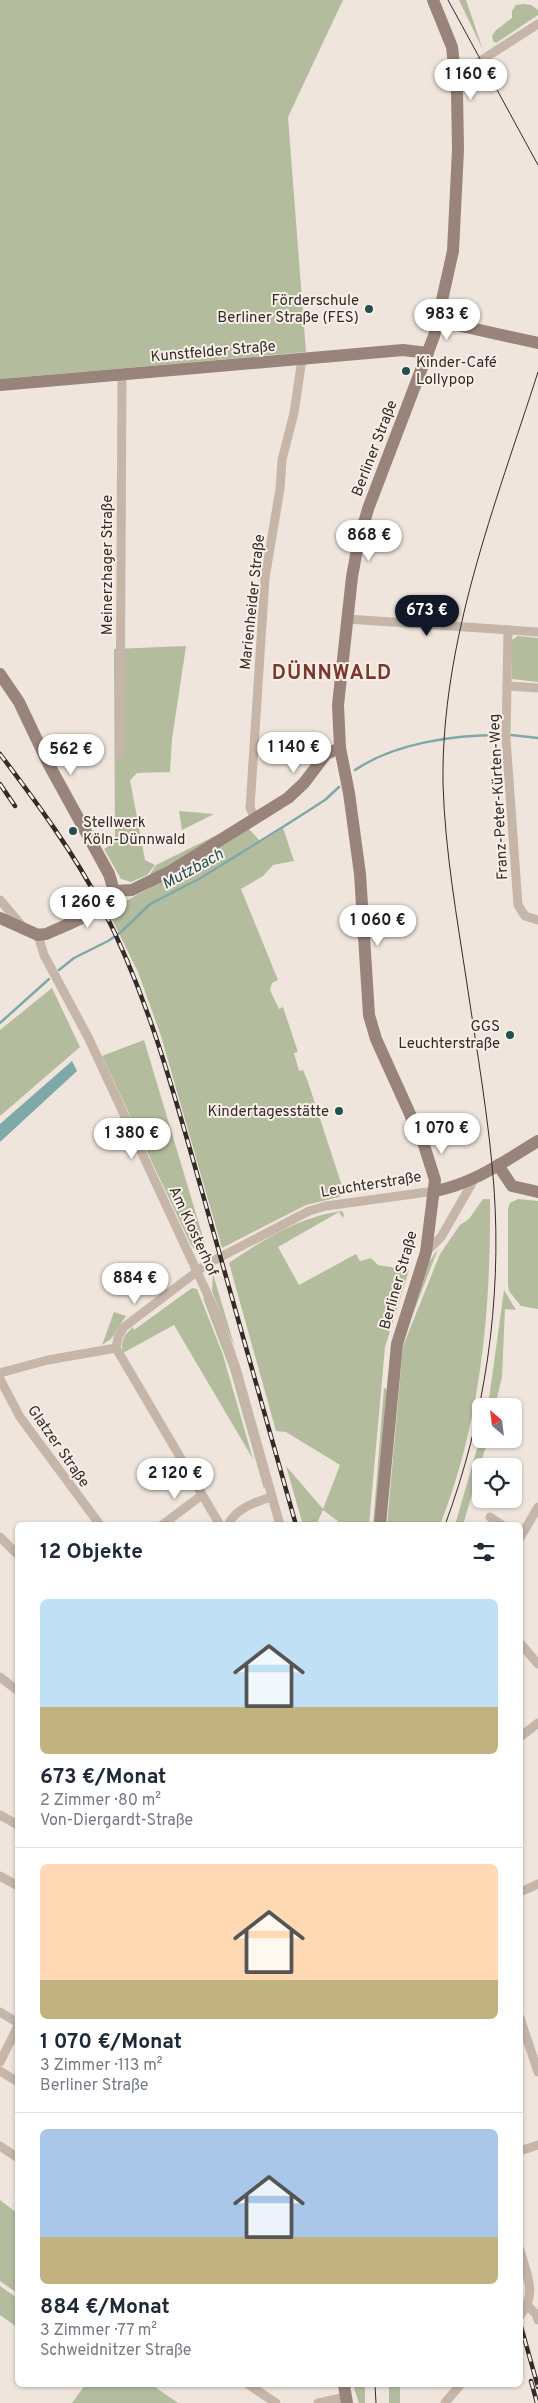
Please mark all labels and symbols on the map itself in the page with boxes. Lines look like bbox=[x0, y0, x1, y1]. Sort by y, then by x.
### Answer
pin: 1 160 € bbox=[425, 58, 517, 101]
place label: Förderschule Berliner Straße (FES) bbox=[217, 292, 359, 328]
pin: 983 € bbox=[412, 298, 482, 341]
marker: Förderschule Berliner Straße (FES) bbox=[363, 303, 375, 315]
street label: Kunstfelder Straße bbox=[150, 338, 277, 367]
place label: Kinder-Café Lollypop bbox=[416, 354, 497, 390]
marker: Kinder-Café Lollypop bbox=[400, 365, 412, 377]
street label: Berliner Straße bbox=[348, 398, 402, 499]
street label: Meinerzhager Straße bbox=[99, 495, 118, 635]
pin: 868 € bbox=[334, 520, 404, 562]
street label: Marienheider Straße bbox=[237, 533, 270, 671]
pin: 673 € bbox=[392, 594, 462, 637]
district label: DÜNNWALD bbox=[272, 660, 392, 687]
street label: Franz-Peter-Kürten-Weg bbox=[486, 713, 513, 881]
pin: 1 140 € bbox=[248, 732, 340, 774]
pin: 562 € bbox=[36, 734, 106, 776]
place label: Stellwerk Köln-Dünnwald bbox=[83, 814, 186, 850]
marker: Stellwerk Köln-Dünnwald bbox=[67, 825, 79, 837]
water label: Mutzbach bbox=[159, 845, 227, 895]
pin: 1 260 € bbox=[42, 886, 134, 929]
pin: 1 060 € bbox=[332, 904, 424, 947]
place label: GGS Leuchterstraße bbox=[398, 1018, 500, 1054]
marker: GGS Leuchterstraße bbox=[504, 1029, 516, 1041]
place label: Kindertagesstätte bbox=[208, 1103, 329, 1122]
marker: Kindertagesstätte bbox=[333, 1105, 345, 1117]
pin: 1 070 € bbox=[396, 1112, 488, 1155]
pin: 1 380 € bbox=[86, 1118, 178, 1160]
street label: Leuchterstraße bbox=[320, 1168, 423, 1203]
street label: Am Klosterhof bbox=[164, 1184, 222, 1279]
street label: Berliner Straße bbox=[376, 1229, 423, 1332]
pin: 884 € bbox=[100, 1262, 170, 1305]
north arrow bbox=[472, 1398, 522, 1448]
street label: Glatzer Straße bbox=[22, 1402, 93, 1492]
pin: 2 120 € bbox=[129, 1458, 221, 1500]

